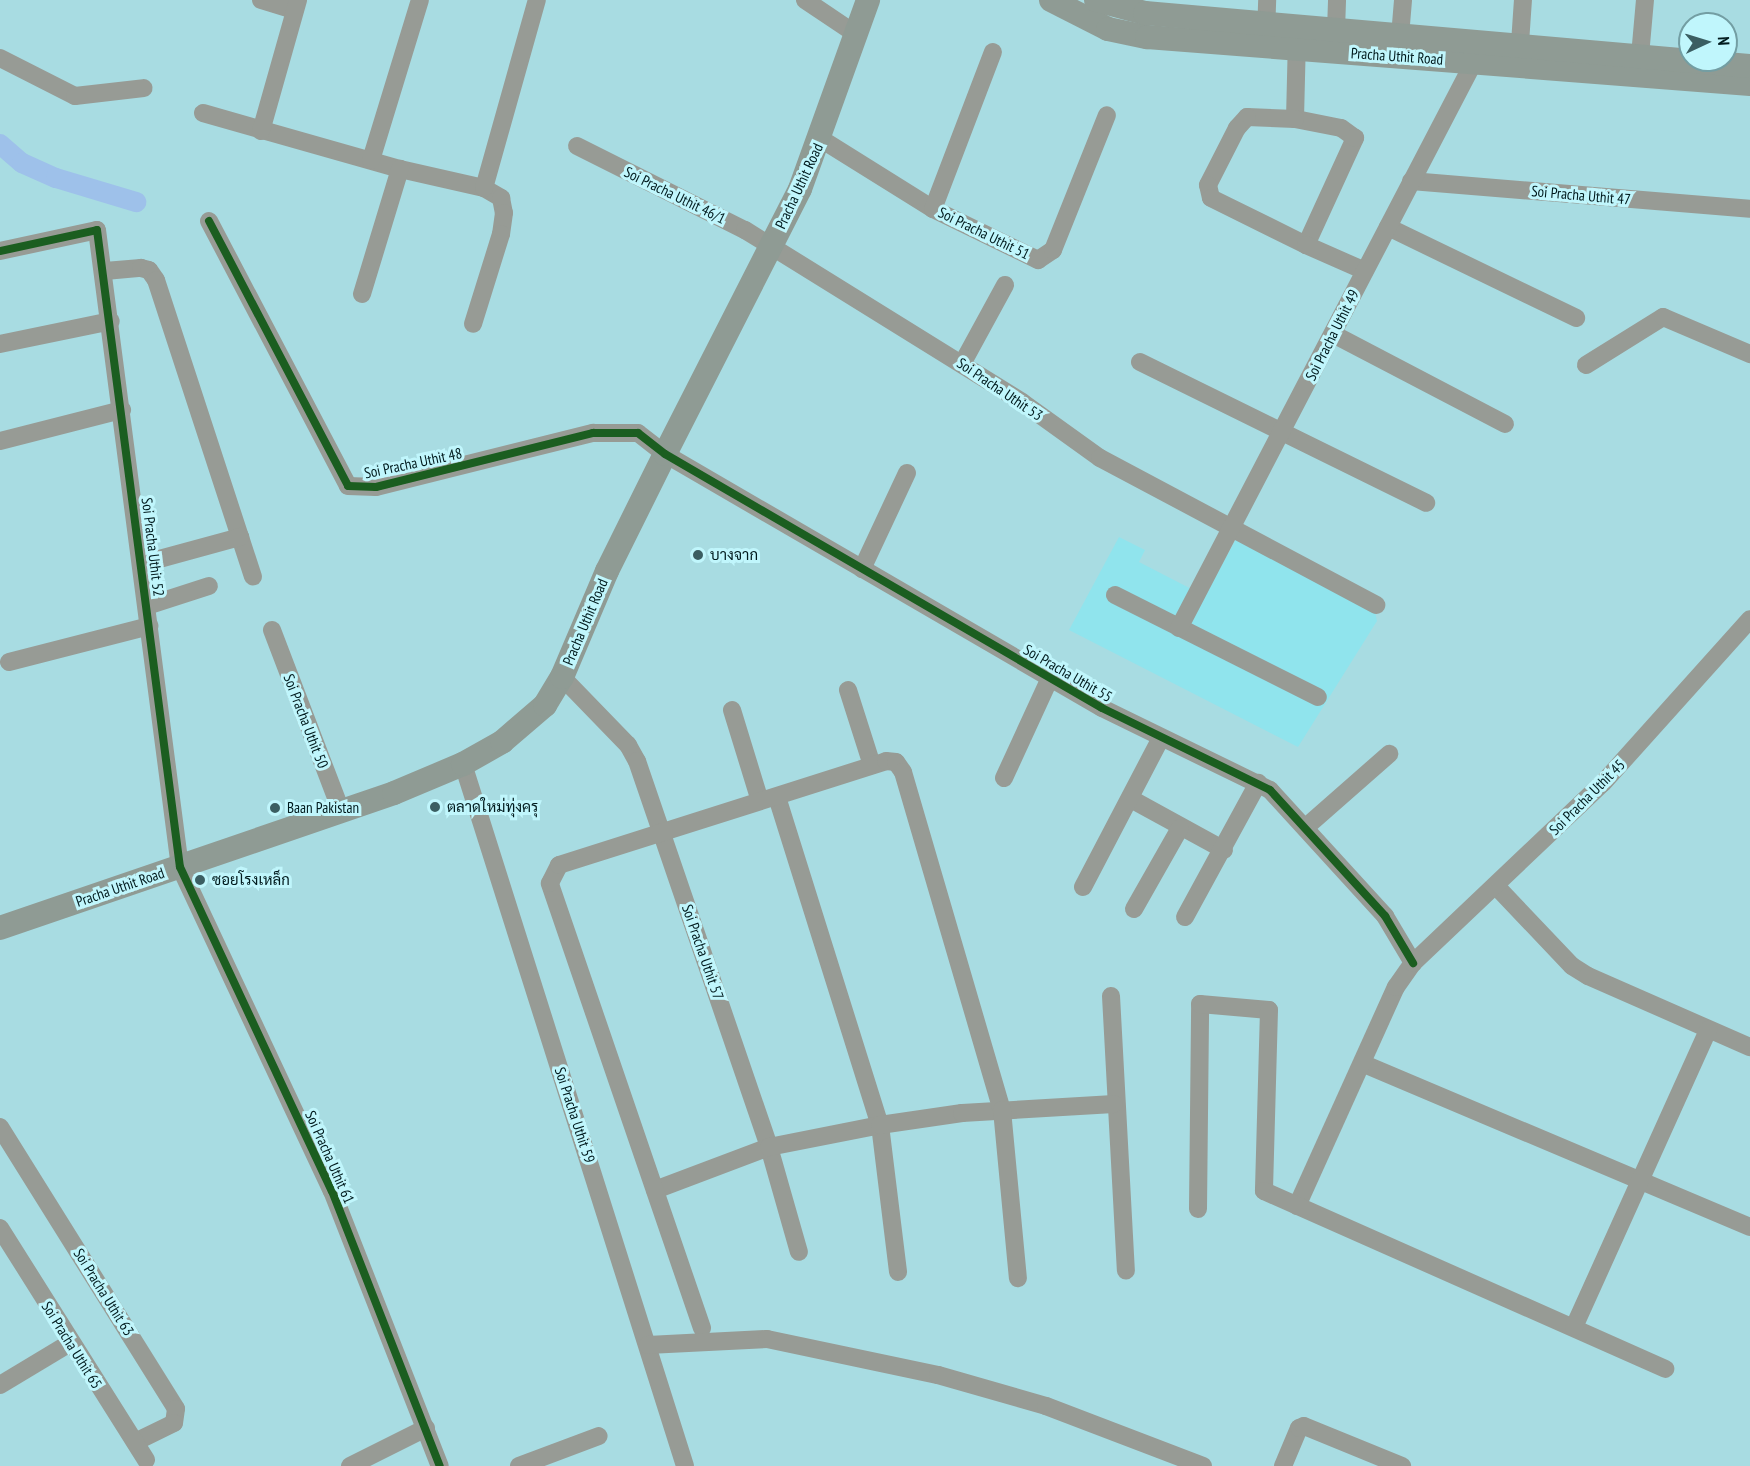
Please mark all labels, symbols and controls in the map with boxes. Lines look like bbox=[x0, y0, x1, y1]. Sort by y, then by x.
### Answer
north arrow bbox=[1678, 12, 1738, 72]
text: N bbox=[1714, 36, 1734, 46]
street label: Pracha Uthit Road bbox=[1350, 44, 1444, 68]
street label: Pracha Uthit Road bbox=[771, 140, 827, 232]
street label: Soi Pracha Uthit 46/1 bbox=[621, 163, 729, 227]
street label: Soi Pracha Uthit 47 bbox=[1531, 182, 1631, 208]
street label: Soi Pracha Uthit 51 bbox=[935, 203, 1033, 263]
street label: Soi Pracha Uthit 49 bbox=[1301, 287, 1363, 383]
street label: Soi Pracha Uthit 53 bbox=[954, 354, 1046, 424]
street label: Soi Pracha Uthit 48 bbox=[362, 444, 464, 482]
street label: Soi Pracha Uthit 52 bbox=[138, 497, 168, 597]
place label: บางจาก bbox=[710, 546, 758, 564]
marker: บางจาก bbox=[691, 548, 705, 562]
street label: Pracha Uthit Road bbox=[559, 576, 611, 668]
street label: Soi Pracha Uthit 55 bbox=[1020, 640, 1116, 706]
street label: Soi Pracha Uthit 50 bbox=[280, 671, 332, 771]
street label: Soi Pracha Uthit 45 bbox=[1545, 755, 1629, 839]
place label: ตลาดใหม่ทุ่งครุ bbox=[447, 798, 538, 816]
place label: Baan Pakistan bbox=[287, 799, 359, 817]
marker: ตลาดใหม่ทุ่งครุ bbox=[428, 800, 442, 814]
marker: Baan Pakistan bbox=[268, 801, 282, 815]
street label: Pracha Uthit Road bbox=[73, 863, 167, 911]
place label: ซอยโรงเหล็ก bbox=[212, 871, 290, 889]
marker: ซอยโรงเหล็ก bbox=[193, 873, 207, 887]
street label: Soi Pracha Uthit 57 bbox=[678, 902, 728, 1002]
street label: Soi Pracha Uthit 59 bbox=[551, 1065, 599, 1165]
street label: Soi Pracha Uthit 61 bbox=[302, 1108, 358, 1206]
street label: Soi Pracha Uthit 63 bbox=[70, 1245, 138, 1339]
street label: Soi Pracha Uthit 65 bbox=[38, 1298, 106, 1392]

